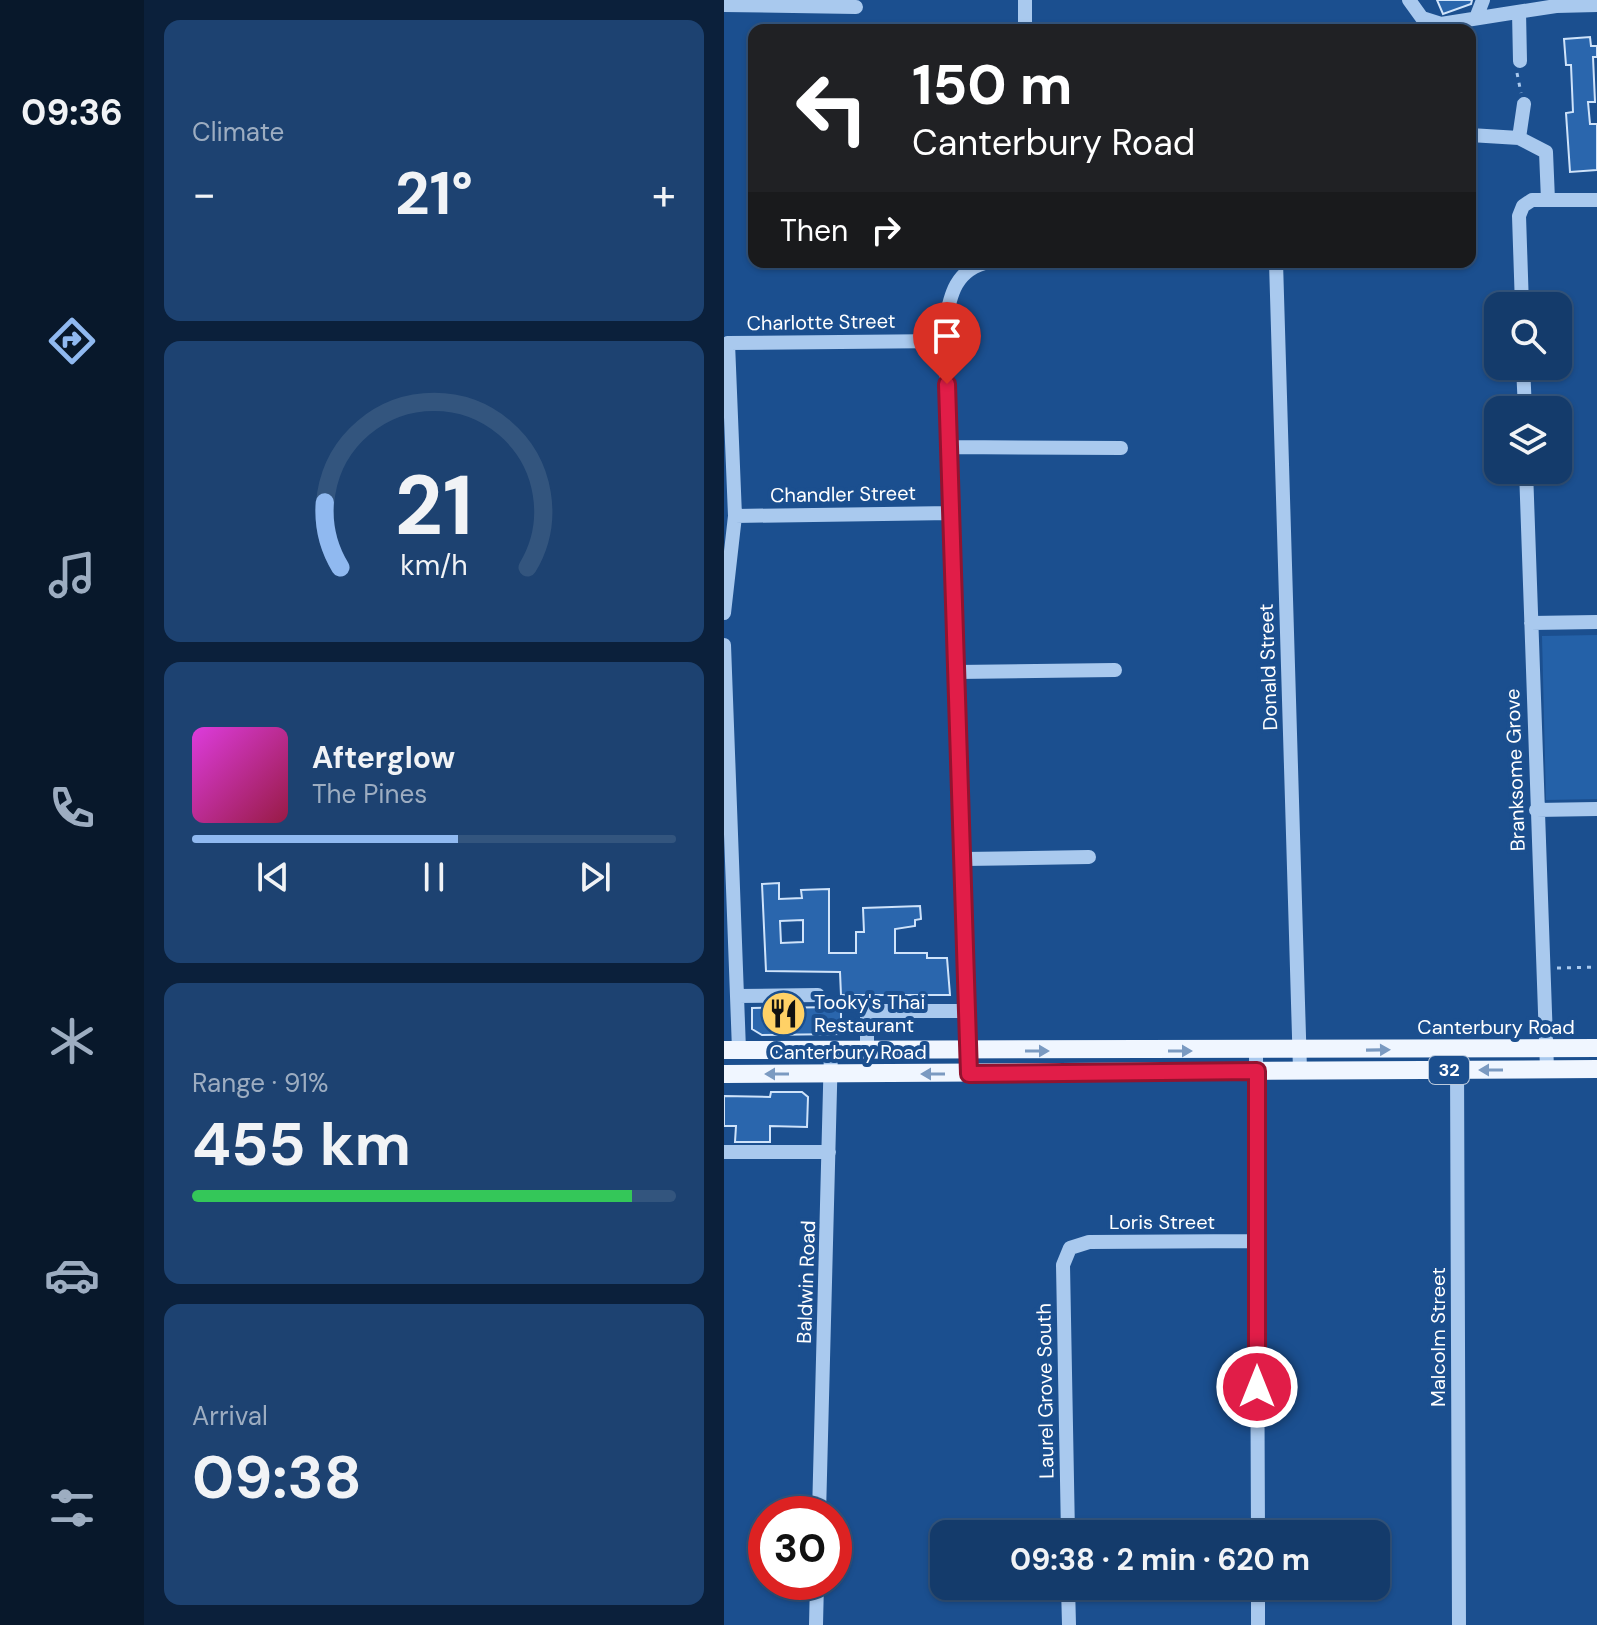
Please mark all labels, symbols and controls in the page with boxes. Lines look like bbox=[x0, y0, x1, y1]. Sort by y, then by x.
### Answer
text: 150 m bbox=[912, 48, 1073, 121]
icon: left bbox=[780, 56, 884, 160]
text: 09:36 bbox=[21, 89, 123, 136]
text: Climate bbox=[192, 115, 284, 149]
text: Canterbury Road bbox=[912, 119, 1195, 166]
text: 21° bbox=[395, 154, 473, 233]
text: − bbox=[192, 165, 216, 223]
text: + bbox=[652, 165, 676, 223]
icon: right bbox=[864, 208, 908, 252]
text: Then bbox=[780, 211, 848, 250]
map controls bbox=[1484, 292, 1572, 484]
button: search bbox=[1484, 292, 1572, 380]
pin bbox=[913, 302, 981, 384]
street label: Charlotte Street bbox=[746, 308, 896, 336]
icon: directions bbox=[44, 313, 100, 369]
icon: arrive bbox=[925, 314, 969, 358]
button: layers bbox=[1484, 396, 1572, 484]
text: 21 bbox=[395, 450, 473, 559]
street label: Chandler Street bbox=[770, 480, 916, 508]
icon: music bbox=[44, 547, 100, 603]
text: km/h bbox=[400, 547, 468, 584]
street label: Donald Street bbox=[1253, 603, 1283, 731]
street label: Branksome Grove bbox=[1499, 688, 1531, 852]
text: Afterglow bbox=[312, 738, 455, 777]
text: The Pines bbox=[312, 777, 427, 811]
icon: phone bbox=[44, 780, 100, 836]
icon: previous bbox=[251, 855, 295, 899]
icon: pause bbox=[412, 855, 456, 899]
icon: next bbox=[573, 855, 617, 899]
restaurant icon: Tooky's Thai Restaurant bbox=[759, 989, 807, 1037]
place label: Tooky's Thai Restaurant bbox=[814, 989, 925, 1038]
icon: climate bbox=[44, 1013, 100, 1069]
street label: Canterbury Road bbox=[1417, 1014, 1575, 1040]
street label: Canterbury Road bbox=[769, 1039, 927, 1065]
one-way arrow bbox=[1366, 1043, 1391, 1056]
one-way arrow bbox=[1025, 1045, 1050, 1057]
one-way arrow bbox=[1168, 1045, 1193, 1057]
road number: 32 bbox=[1429, 1056, 1469, 1084]
one-way arrow bbox=[1478, 1064, 1503, 1076]
text: Range · 91% bbox=[192, 1066, 328, 1100]
one-way arrow bbox=[764, 1068, 789, 1080]
one-way arrow bbox=[920, 1068, 945, 1080]
text: 455 km bbox=[192, 1105, 411, 1184]
street label: Loris Street bbox=[1109, 1209, 1215, 1235]
street label: Baldwin Road bbox=[791, 1220, 821, 1344]
icon: car bbox=[44, 1247, 100, 1303]
street label: Malcolm Street bbox=[1425, 1267, 1451, 1407]
street label: Laurel Grove South bbox=[1030, 1303, 1060, 1479]
position arrow bbox=[1215, 1345, 1299, 1429]
text: Arrival bbox=[192, 1399, 268, 1433]
text: 09:38 bbox=[192, 1438, 362, 1517]
icon: filters bbox=[44, 1480, 100, 1536]
speed limit sign: 30 bbox=[748, 1496, 852, 1600]
text: 09:38 · 2 min · 620 m bbox=[1010, 1540, 1310, 1579]

